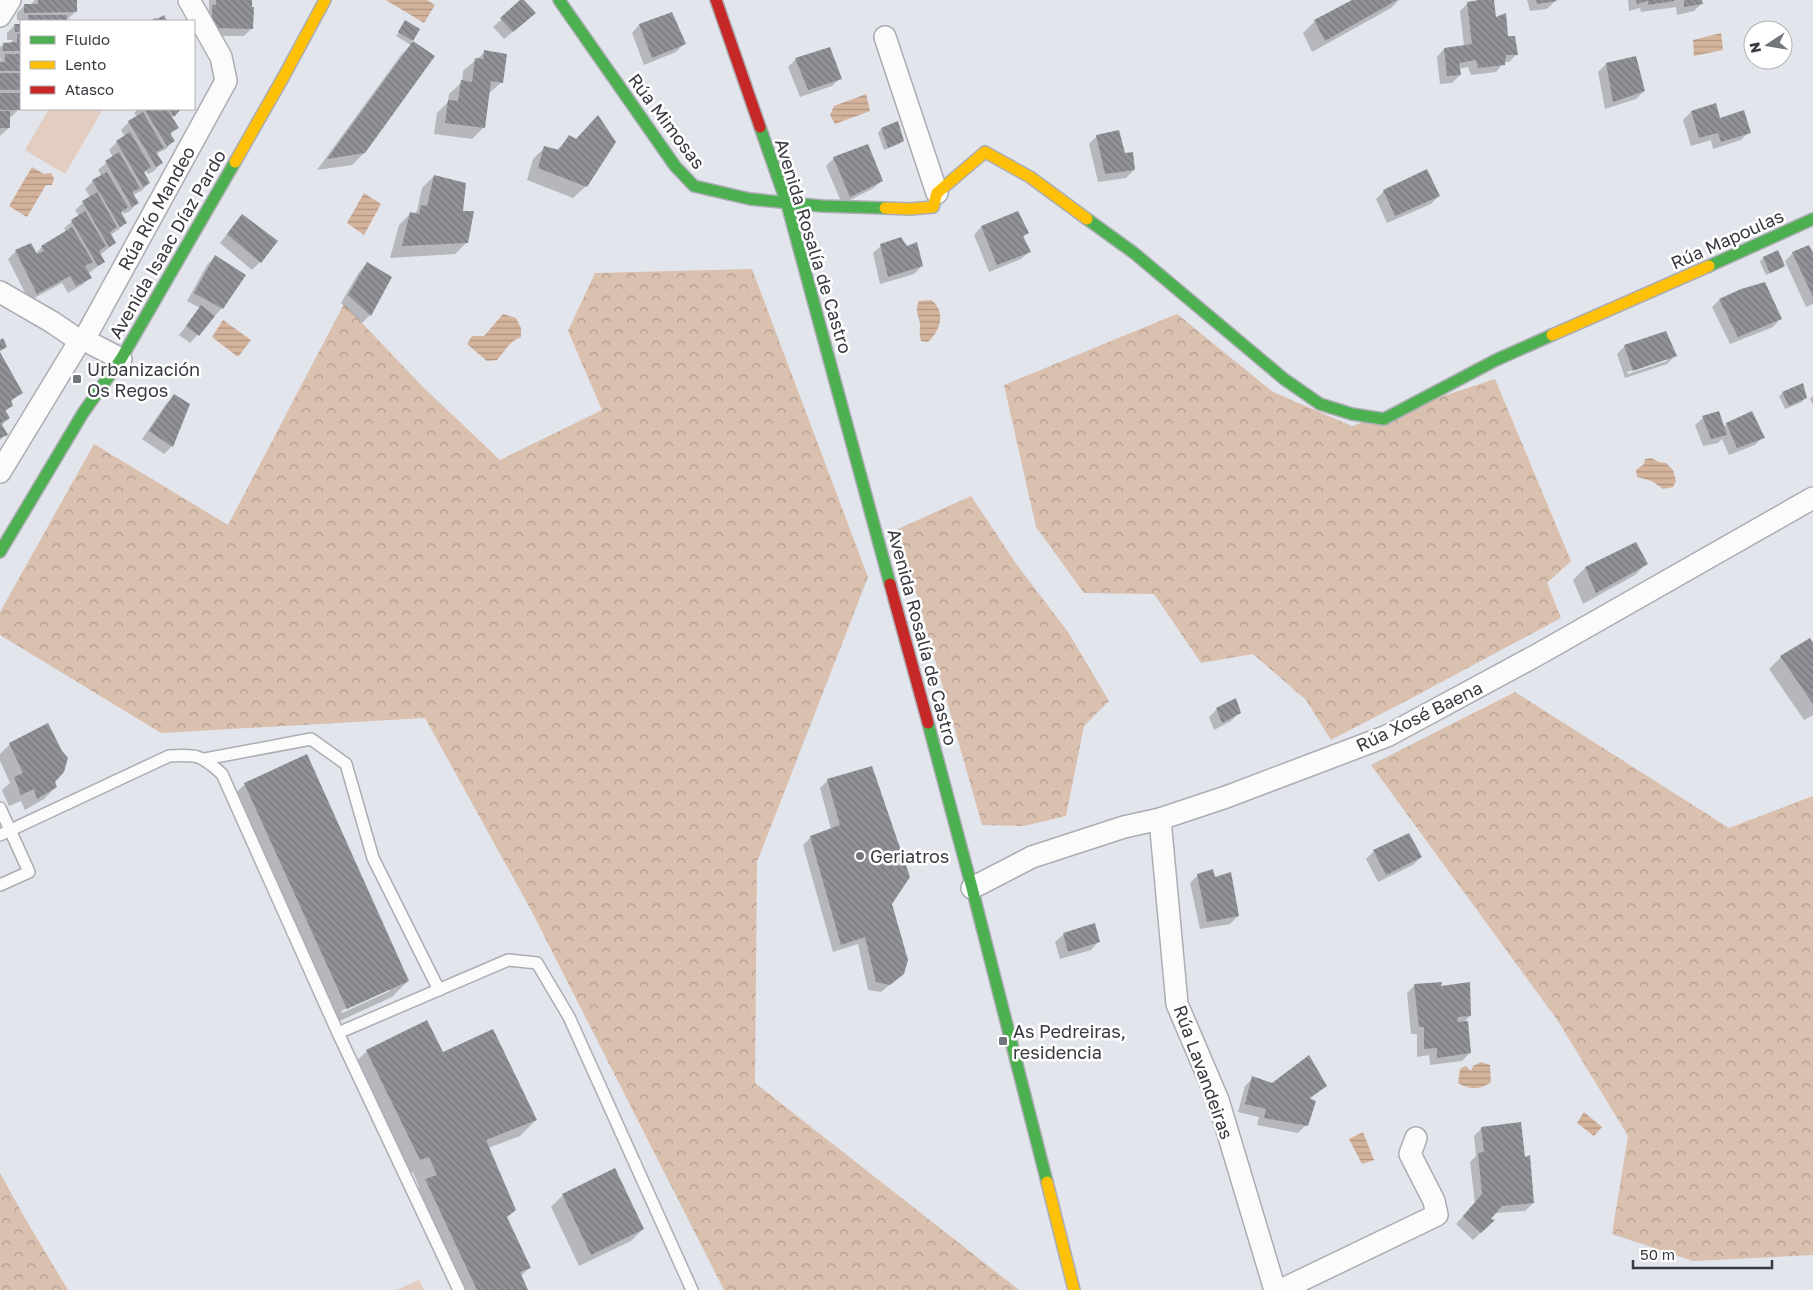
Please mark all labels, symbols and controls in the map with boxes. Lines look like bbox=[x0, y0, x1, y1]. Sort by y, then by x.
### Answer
legend bbox=[20, 20, 195, 110]
north arrow bbox=[1743, 20, 1793, 70]
text: Fluido bbox=[65, 30, 110, 48]
text: N bbox=[1745, 41, 1764, 55]
text: Lento bbox=[65, 55, 106, 73]
street label: Rúa Mimosas bbox=[624, 69, 710, 173]
text: Atasco bbox=[65, 80, 114, 98]
street label: Avenida Rosalía de Castro bbox=[771, 136, 857, 356]
street label: Rúa Río Mandeo bbox=[113, 142, 199, 274]
street label: Avenida Isaac Díaz Pardo bbox=[104, 146, 230, 342]
street label: Rúa Mapoulas bbox=[1667, 204, 1787, 274]
place label: Urbanización Os Regos bbox=[87, 358, 200, 401]
marker: Urbanización Os Regos bbox=[71, 373, 83, 385]
street label: Avenida Rosalía de Castro bbox=[883, 526, 963, 748]
street label: Rúa Xosé Baena bbox=[1352, 676, 1486, 756]
place label: Geriatros bbox=[870, 845, 949, 867]
marker: Geriatros bbox=[854, 850, 866, 862]
street label: Rúa Lavandeiras bbox=[1169, 1002, 1239, 1142]
place label: As Pedreiras, residencia bbox=[1013, 1020, 1126, 1063]
marker: As Pedreiras, residencia bbox=[997, 1035, 1009, 1047]
scale bar bbox=[1633, 1238, 1772, 1270]
text: 50 m bbox=[1640, 1245, 1675, 1263]

